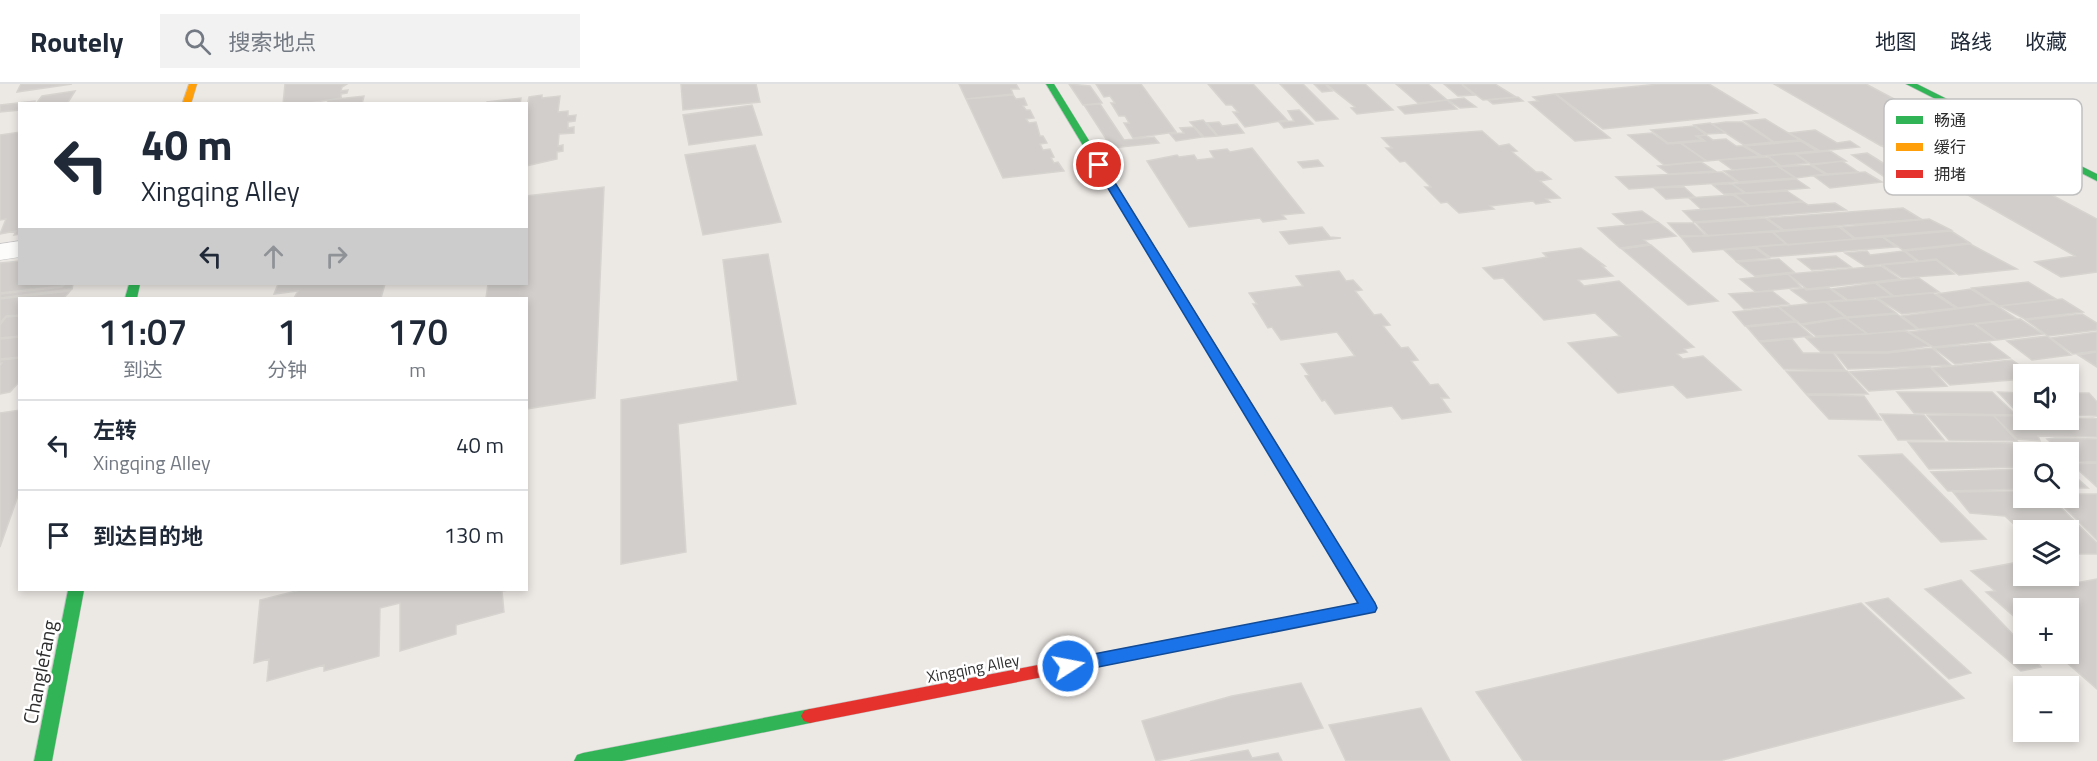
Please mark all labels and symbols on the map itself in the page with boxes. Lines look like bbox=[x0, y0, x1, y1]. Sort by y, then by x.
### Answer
legend bbox=[1884, 99, 2082, 195]
text: 畅通 bbox=[1934, 108, 1966, 132]
text: 缓行 bbox=[1934, 135, 1966, 159]
pin bbox=[1073, 139, 1124, 190]
text: 拥堵 bbox=[1934, 162, 1966, 186]
street label: Changlefang bbox=[14, 617, 65, 726]
position arrow bbox=[1036, 634, 1100, 698]
street label: Xingqing Alley bbox=[925, 647, 1022, 689]

